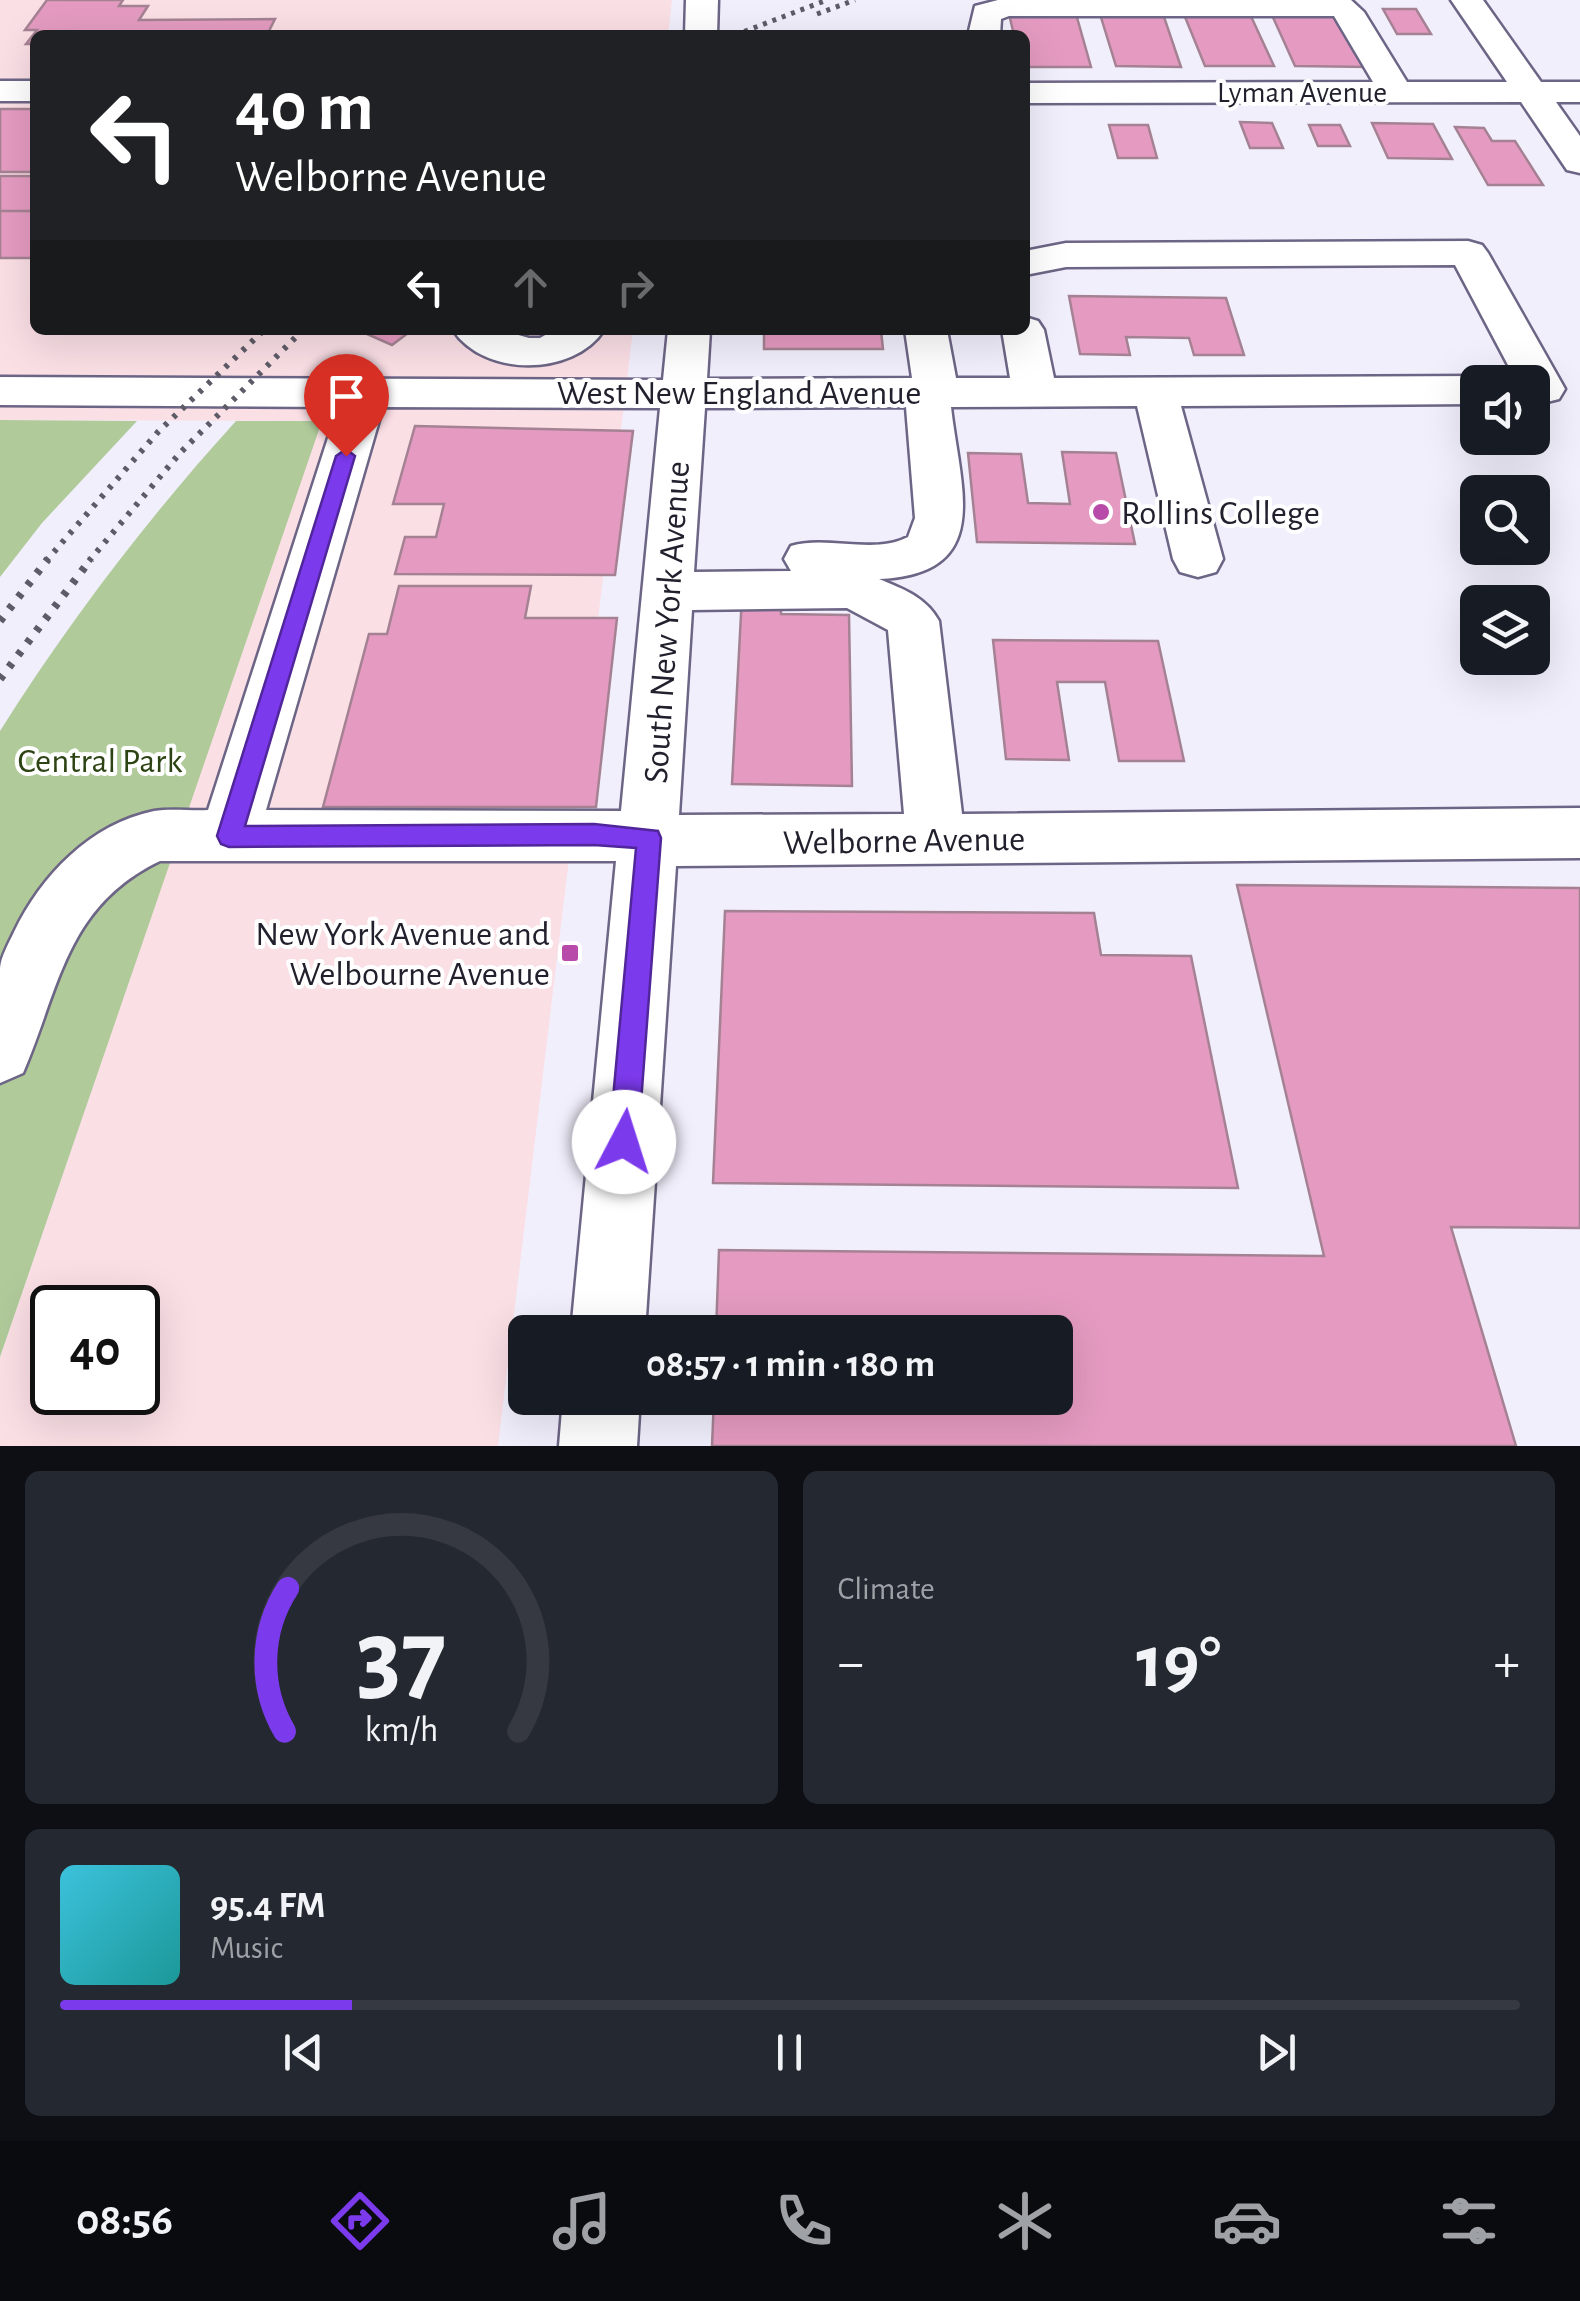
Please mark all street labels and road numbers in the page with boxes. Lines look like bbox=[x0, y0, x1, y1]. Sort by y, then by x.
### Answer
street label: Lyman Avenue bbox=[1217, 78, 1387, 108]
street label: West New England Avenue bbox=[557, 376, 921, 411]
street label: South New York Avenue bbox=[639, 460, 696, 784]
street label: Welborne Avenue bbox=[782, 822, 1026, 861]

